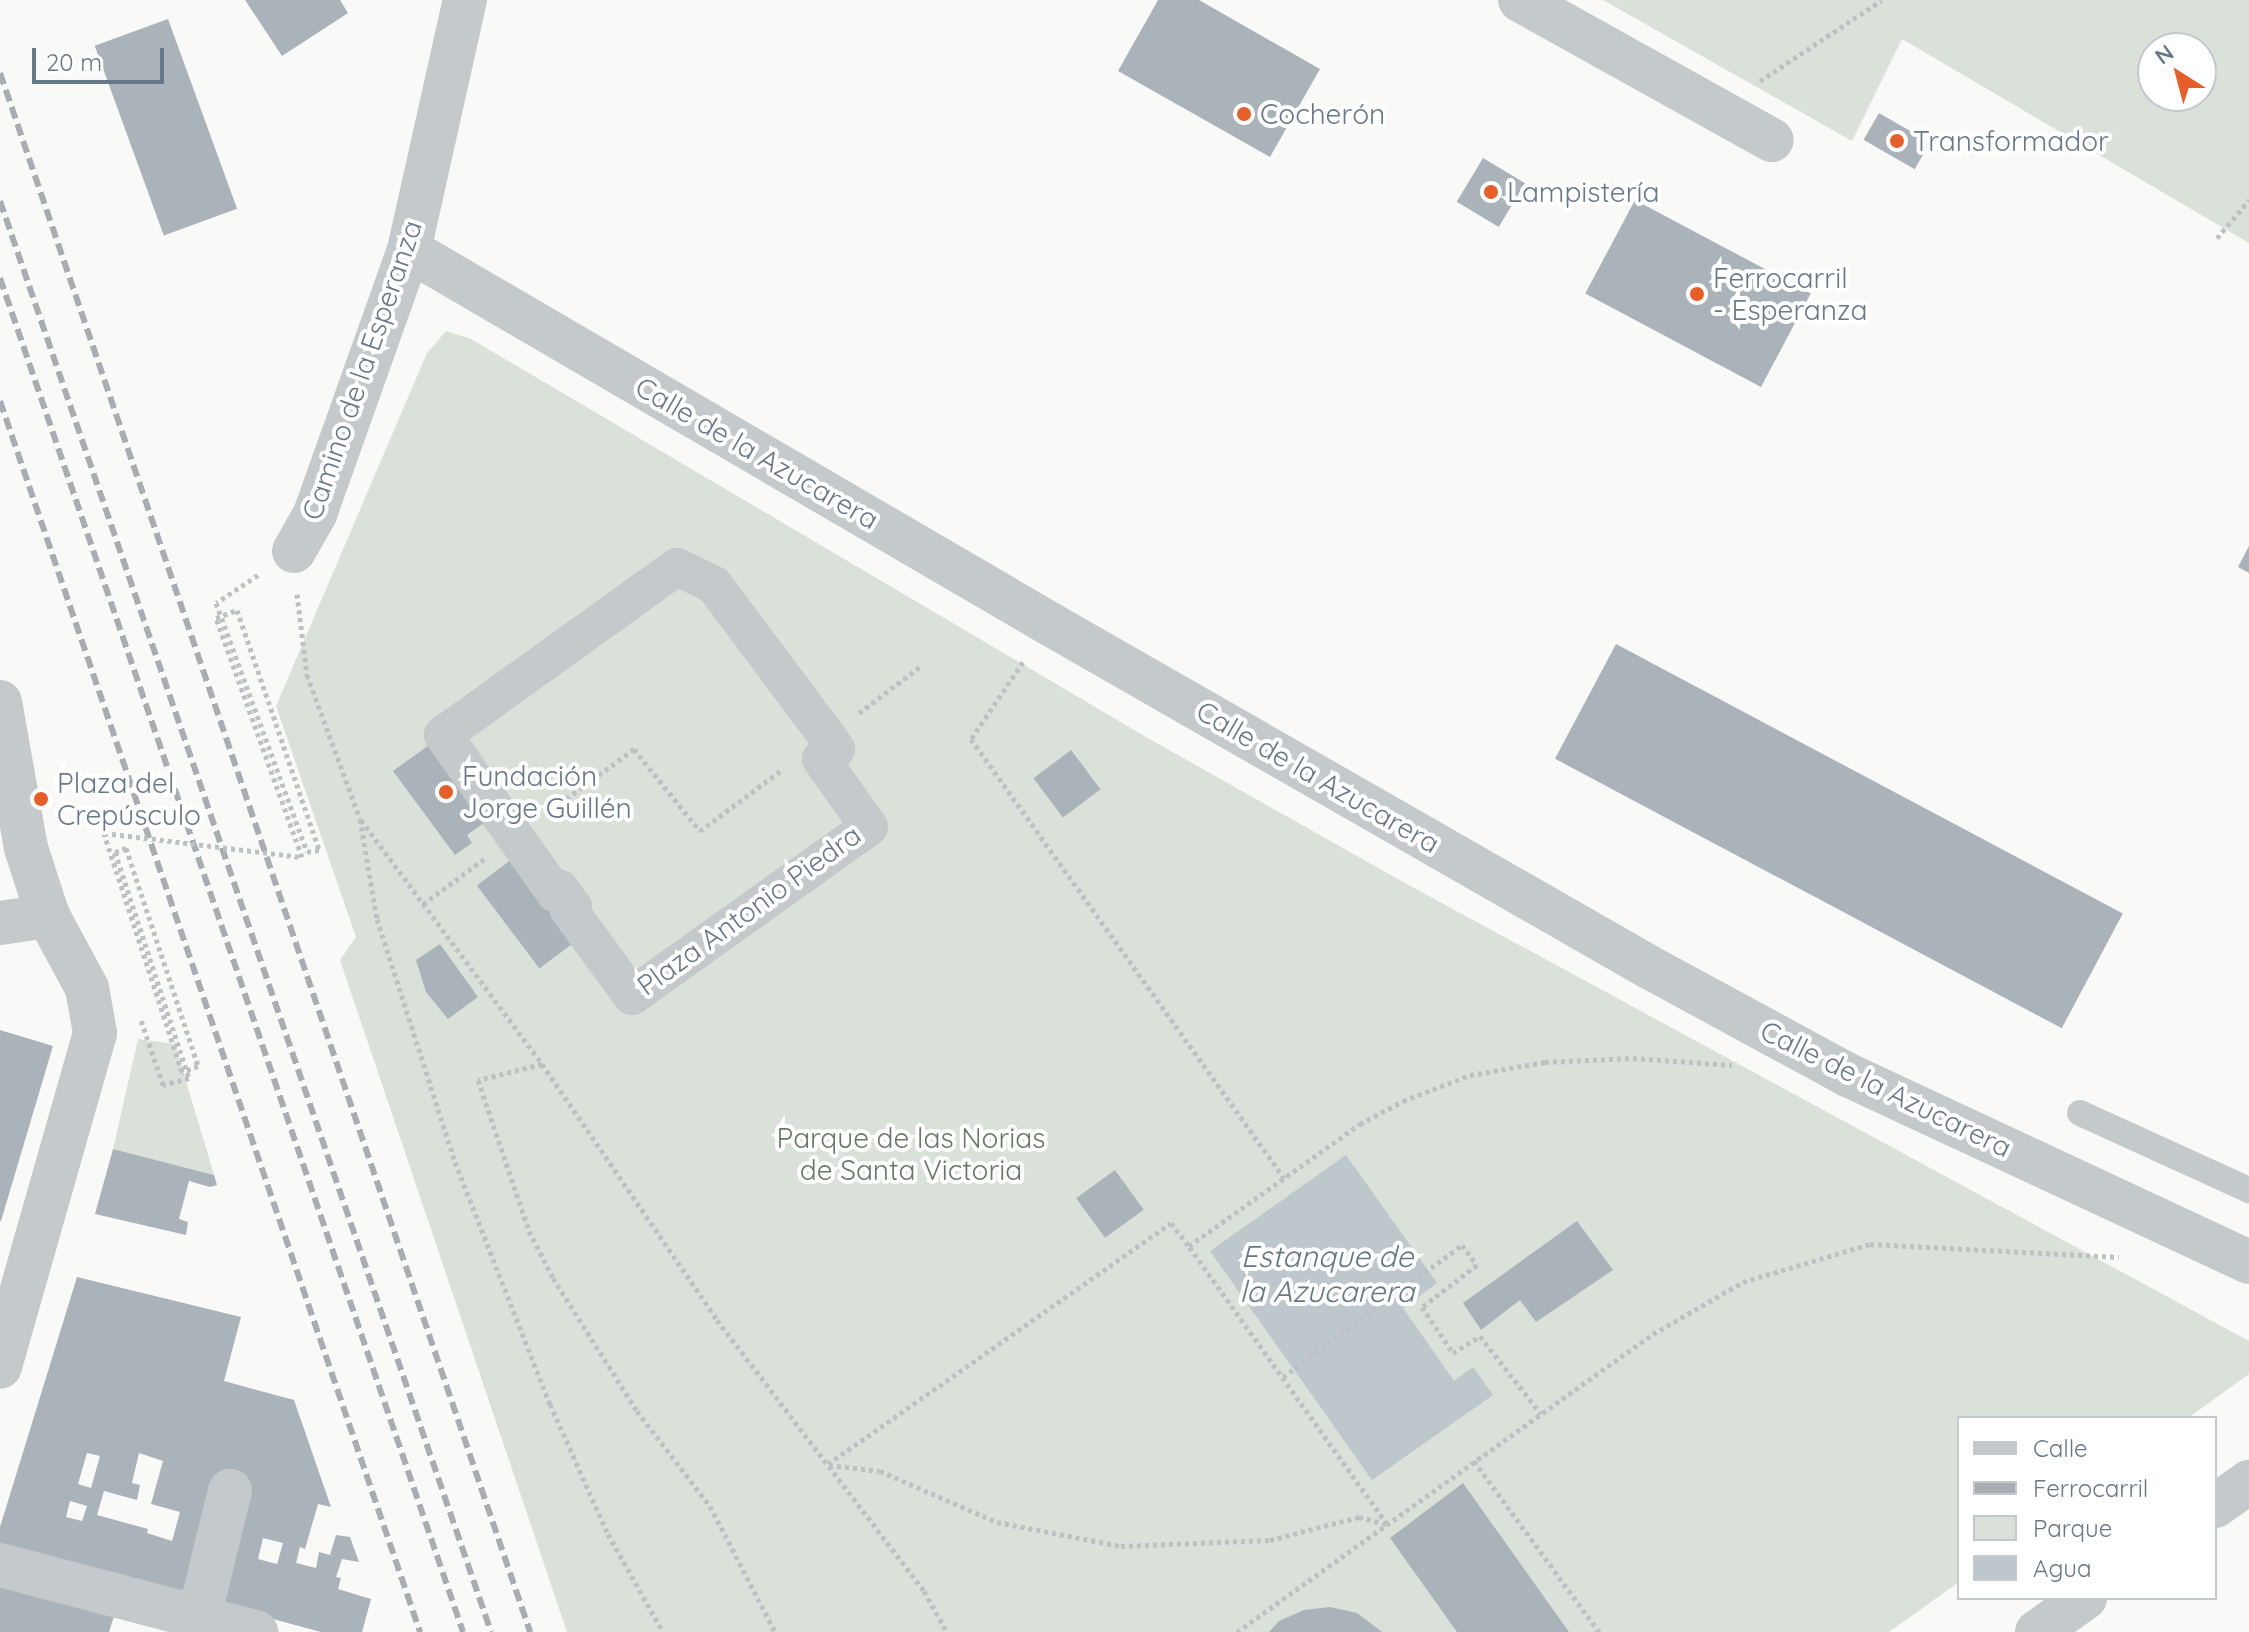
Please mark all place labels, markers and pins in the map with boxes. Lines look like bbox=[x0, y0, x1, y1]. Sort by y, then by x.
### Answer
place label: Cocherón bbox=[1260, 97, 1385, 131]
marker: Cocherón bbox=[1235, 105, 1253, 123]
place label: Transformador bbox=[1913, 124, 2109, 158]
marker: Transformador bbox=[1888, 132, 1906, 150]
place label: Lampistería bbox=[1507, 175, 1659, 209]
marker: Lampistería bbox=[1482, 183, 1500, 201]
place label: Ferrocarril - Esperanza bbox=[1713, 261, 1867, 327]
marker: Ferrocarril - Esperanza bbox=[1688, 285, 1706, 303]
place label: Fundación Jorge Guillén bbox=[462, 759, 632, 825]
place label: Plaza del Crepúsculo bbox=[57, 766, 201, 832]
marker: Fundación Jorge Guillén bbox=[437, 783, 455, 801]
marker: Plaza del Crepúsculo bbox=[32, 790, 50, 808]

